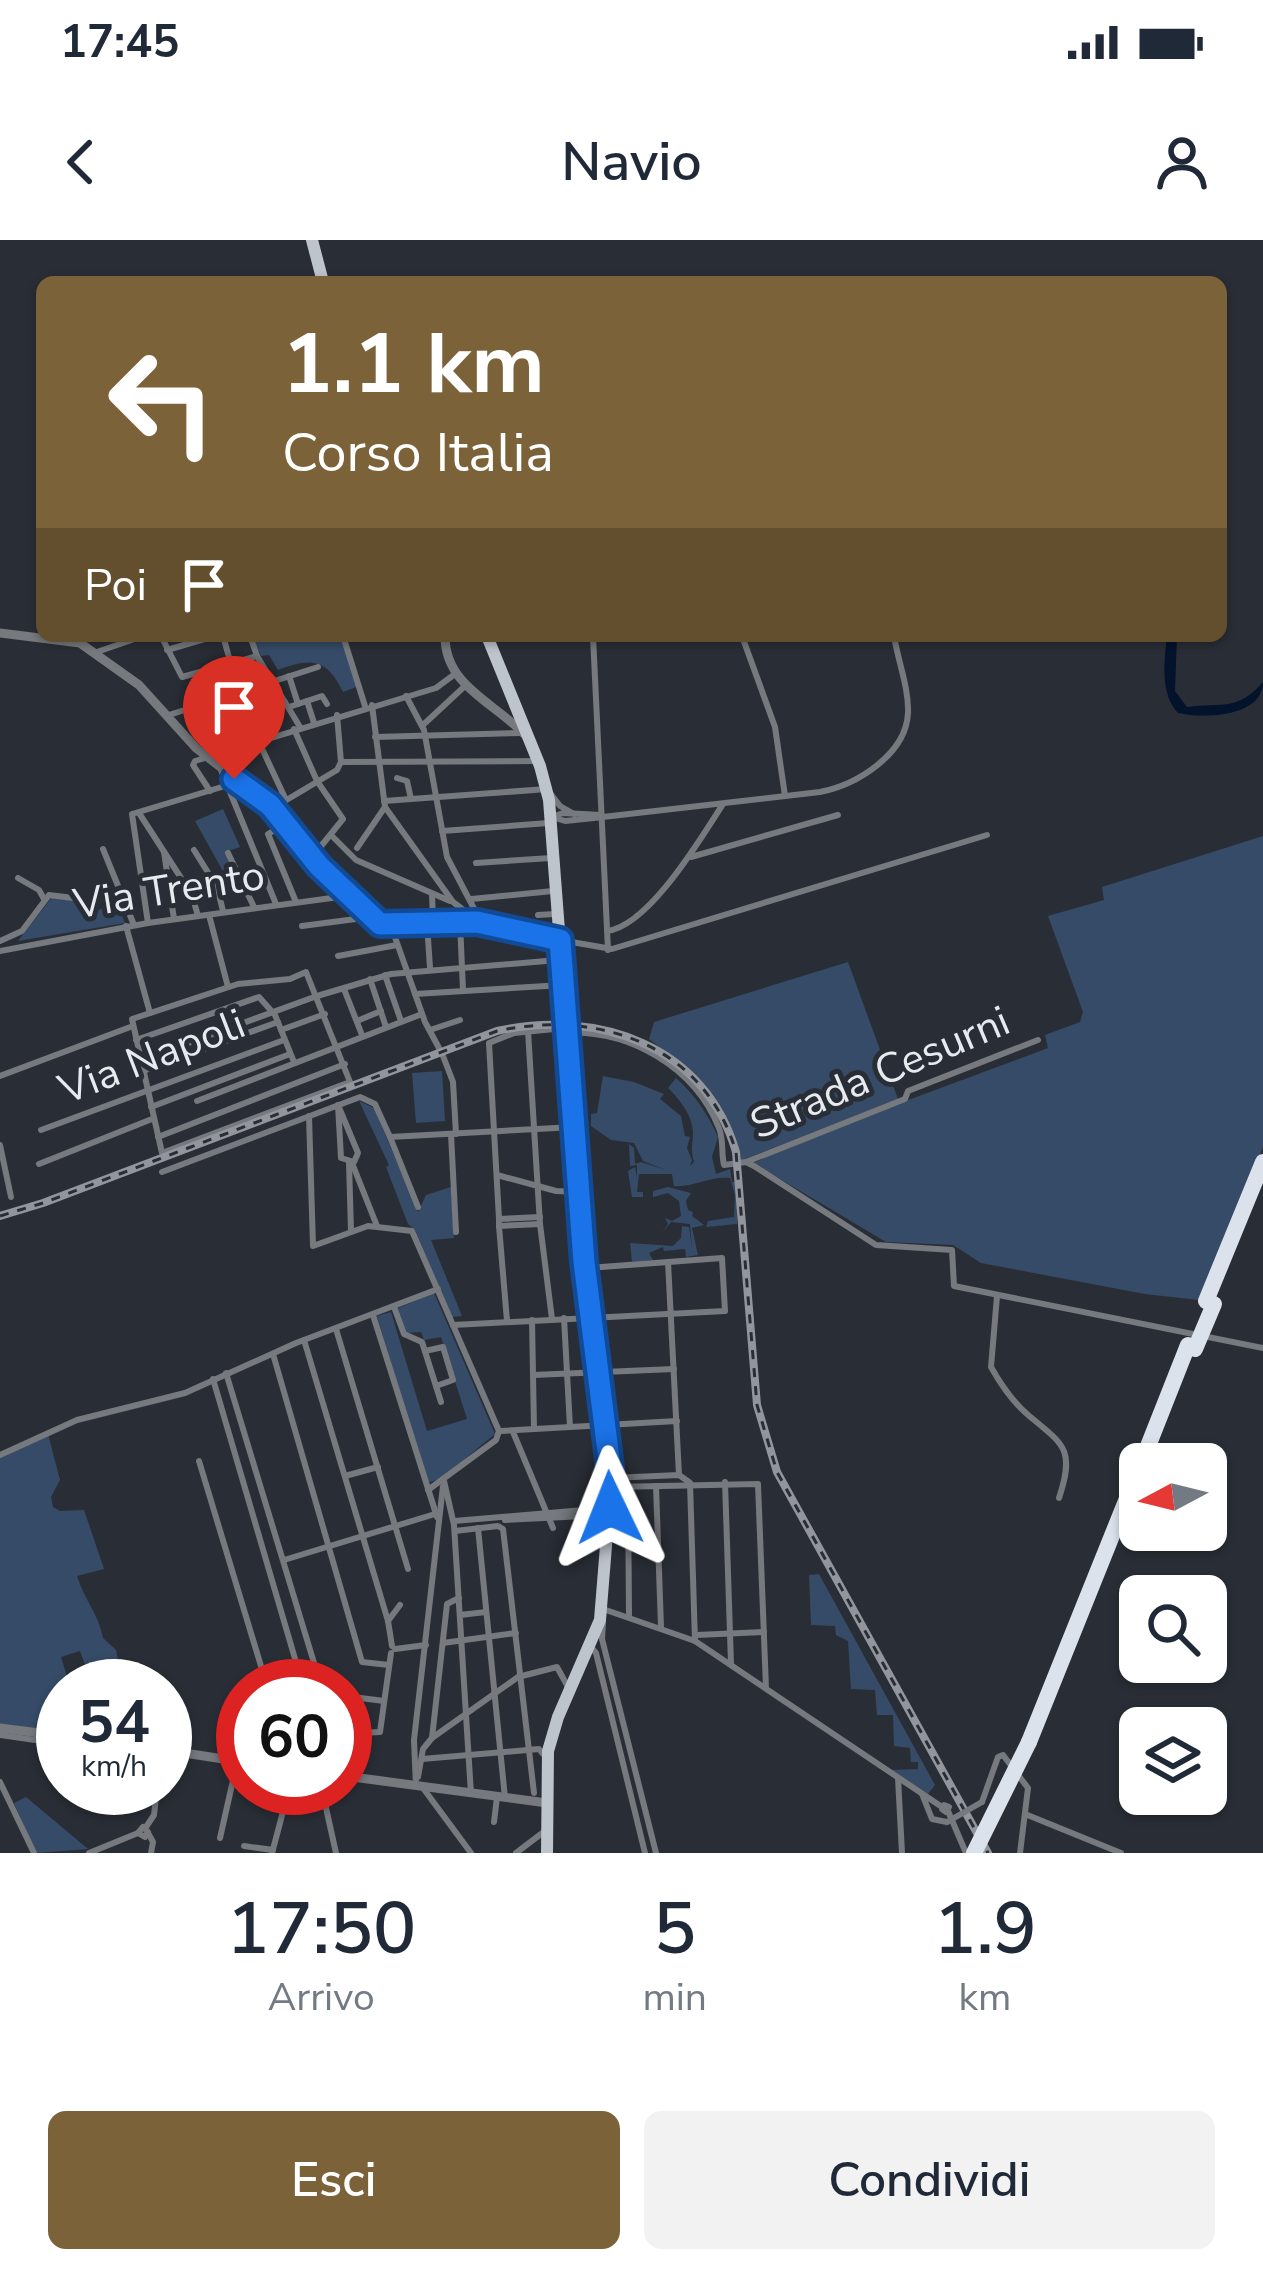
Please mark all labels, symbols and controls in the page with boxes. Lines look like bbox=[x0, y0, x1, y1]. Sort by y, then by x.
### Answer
text: 17:45 bbox=[60, 12, 179, 73]
text: Navio bbox=[561, 125, 702, 199]
icon: back bbox=[48, 129, 114, 195]
icon: person bbox=[1149, 129, 1215, 195]
text: 1.1 km bbox=[282, 307, 545, 422]
icon: left bbox=[84, 324, 240, 480]
text: Corso Italia bbox=[282, 416, 554, 490]
icon: arrive bbox=[171, 552, 237, 618]
text: Poi bbox=[84, 555, 147, 616]
pin bbox=[183, 656, 285, 779]
icon: arrive bbox=[201, 674, 267, 740]
street label: Via Trento bbox=[68, 847, 269, 933]
street label: Strada Cesurni bbox=[742, 993, 1018, 1153]
street label: Via Napoli bbox=[50, 995, 253, 1119]
north arrow bbox=[1119, 1443, 1227, 1551]
map controls bbox=[1119, 1443, 1227, 1815]
position arrow bbox=[547, 1445, 673, 1571]
button: search bbox=[1119, 1575, 1227, 1683]
speed limit sign: 60 bbox=[216, 1659, 372, 1815]
text: 54 bbox=[78, 1681, 150, 1763]
button: layers bbox=[1119, 1707, 1227, 1815]
text: km/h bbox=[81, 1746, 147, 1787]
text: 17:50 bbox=[226, 1880, 416, 1978]
text: 5 bbox=[653, 1880, 696, 1978]
text: 1.9 bbox=[933, 1880, 1037, 1978]
text: Arrivo bbox=[268, 1971, 375, 2024]
text: min bbox=[642, 1971, 707, 2024]
text: km bbox=[959, 1971, 1011, 2024]
button: Esci bbox=[48, 2111, 620, 2249]
button: Condividi bbox=[644, 2111, 1215, 2249]

